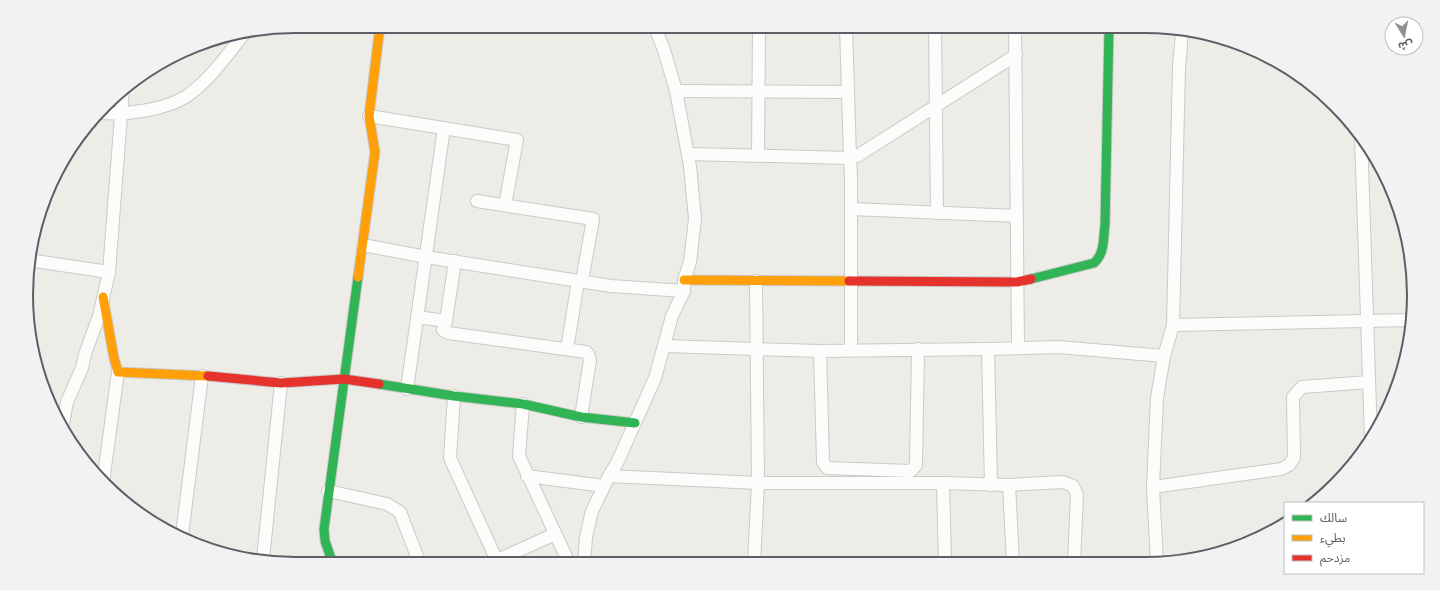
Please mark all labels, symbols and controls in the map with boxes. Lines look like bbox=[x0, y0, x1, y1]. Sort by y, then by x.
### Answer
north arrow bbox=[1384, 16, 1424, 56]
text: ش bbox=[1397, 38, 1415, 55]
legend bbox=[1284, 502, 1424, 574]
text: سالك bbox=[1320, 509, 1347, 526]
text: بطيء bbox=[1320, 529, 1346, 548]
text: مزدحم bbox=[1320, 549, 1350, 567]

